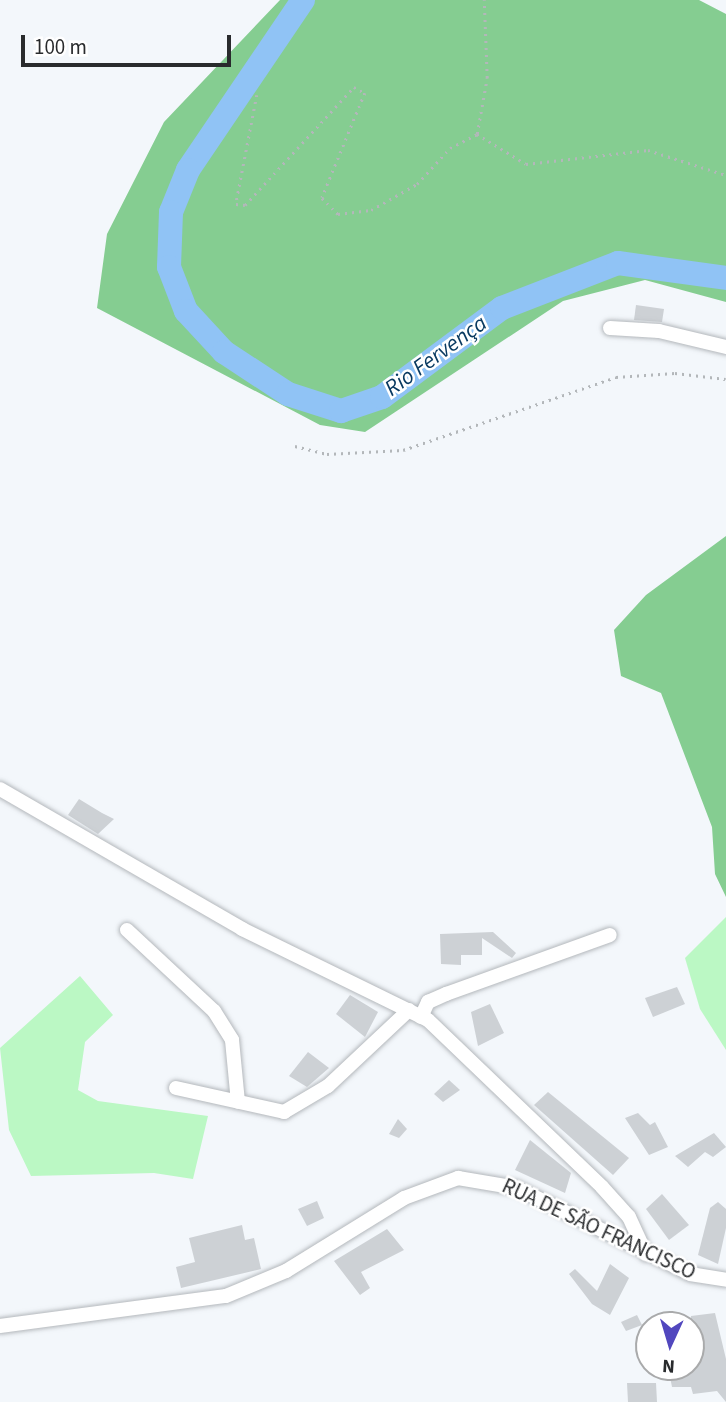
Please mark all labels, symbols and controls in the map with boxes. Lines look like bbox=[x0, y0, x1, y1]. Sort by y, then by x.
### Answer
scale bar bbox=[24, 21, 234, 65]
text: 100 m bbox=[34, 32, 87, 62]
water label: Rio Fervença bbox=[379, 310, 493, 402]
street label: RUA DE SÃO FRANCISCO bbox=[498, 1173, 700, 1285]
north arrow bbox=[635, 1311, 705, 1381]
text: N bbox=[661, 1352, 676, 1379]

